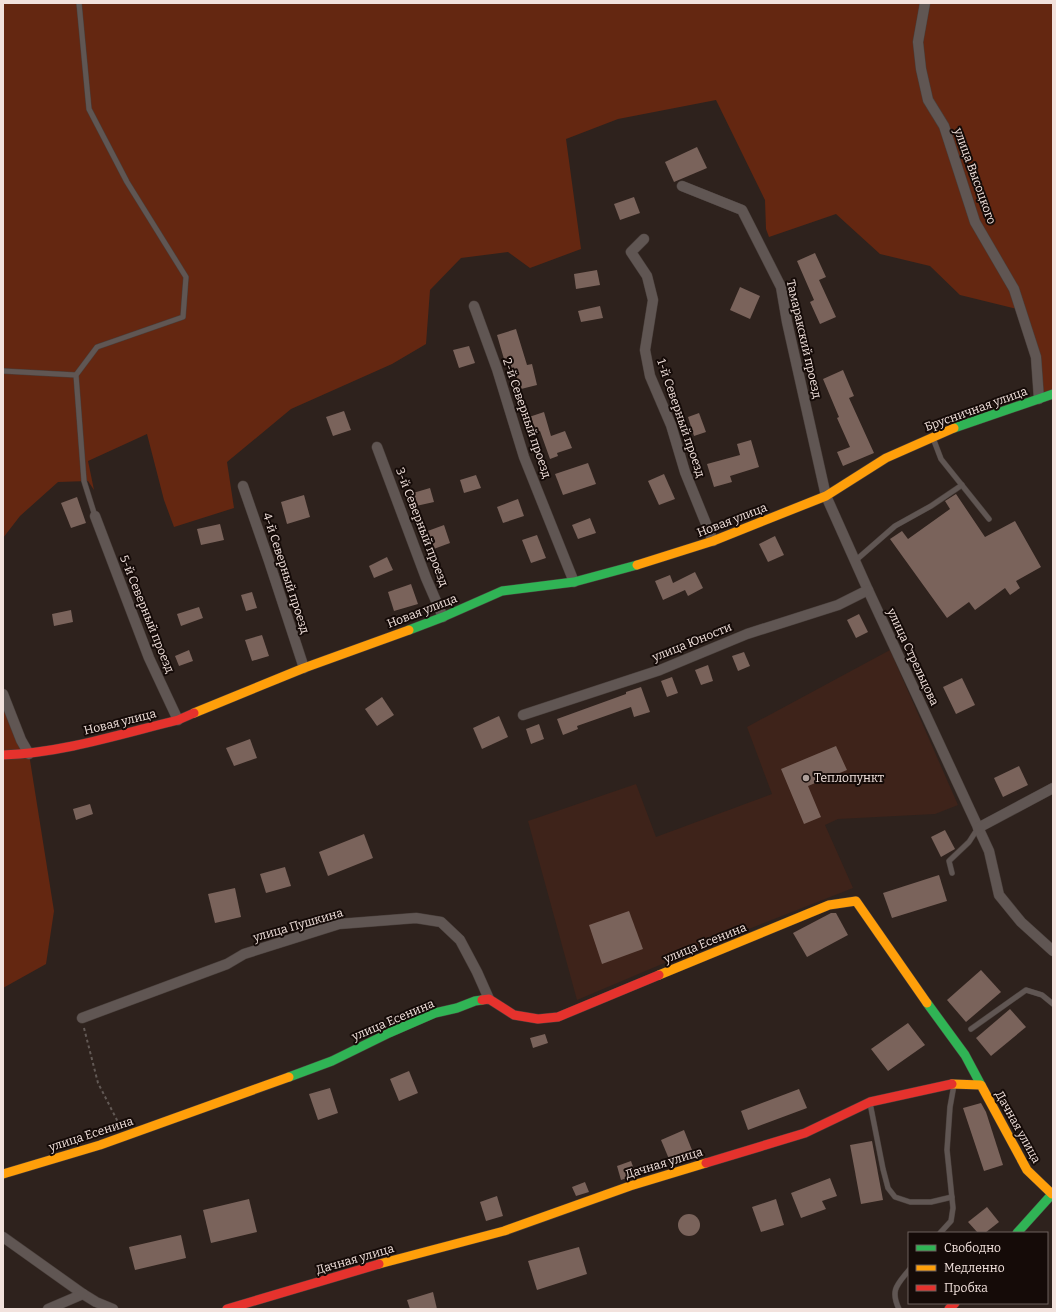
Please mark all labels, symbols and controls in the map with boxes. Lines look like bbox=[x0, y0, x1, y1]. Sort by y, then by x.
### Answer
street label: улица Высоцкого bbox=[951, 125, 999, 226]
street label: Тамаракский проезд bbox=[784, 278, 824, 400]
street label: 2-й Северный проезд bbox=[500, 356, 554, 480]
street label: 1-й Северный проезд bbox=[654, 357, 708, 479]
street label: Брусничная улица bbox=[923, 384, 1030, 434]
street label: 3-й Северный проезд bbox=[393, 466, 451, 588]
street label: Новая улица bbox=[695, 500, 769, 540]
street label: 4-й Северный проезд bbox=[260, 511, 312, 635]
street label: 5-й Северный проезд bbox=[117, 553, 177, 675]
street label: Новая улица bbox=[385, 591, 459, 631]
street label: улица Стрельцова bbox=[884, 605, 942, 708]
street label: улица Юности bbox=[649, 620, 734, 665]
street label: Новая улица bbox=[82, 706, 158, 738]
place label: Теплопункт bbox=[814, 771, 884, 785]
marker: Теплопункт bbox=[801, 773, 811, 783]
street label: улица Пушкина bbox=[250, 905, 345, 945]
street label: улица Есенина bbox=[661, 920, 749, 966]
street label: улица Есенина bbox=[349, 996, 437, 1044]
street label: Дачная улица bbox=[992, 1088, 1044, 1166]
street label: улица Есенина bbox=[46, 1114, 135, 1155]
street label: Дачная улица bbox=[623, 1144, 705, 1181]
legend bbox=[908, 1232, 1048, 1304]
street label: Дачная улица bbox=[314, 1241, 396, 1277]
text: Свободно bbox=[944, 1241, 1001, 1255]
text: Медленно bbox=[944, 1261, 1005, 1275]
text: Пробка bbox=[944, 1281, 988, 1295]

